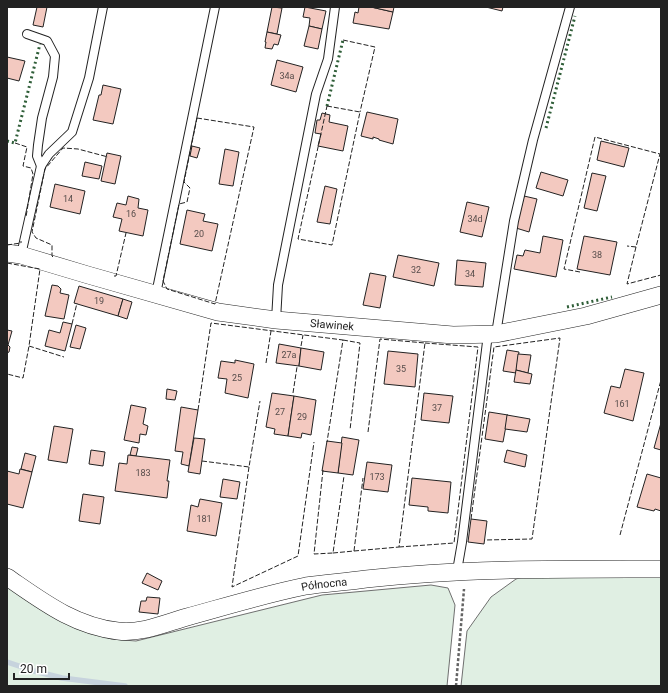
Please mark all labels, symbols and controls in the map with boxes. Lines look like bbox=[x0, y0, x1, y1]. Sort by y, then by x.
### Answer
house number: 34a bbox=[279, 71, 295, 81]
house number: 14 bbox=[63, 194, 73, 204]
house number: 16 bbox=[126, 209, 136, 219]
house number: 34d bbox=[467, 214, 483, 224]
house number: 20 bbox=[194, 229, 204, 239]
house number: 38 bbox=[592, 250, 602, 260]
house number: 32 bbox=[411, 265, 421, 275]
house number: 34 bbox=[465, 269, 475, 279]
house number: 19 bbox=[94, 296, 104, 306]
street label: Sławinek bbox=[310, 316, 355, 333]
house number: 27a bbox=[281, 350, 297, 360]
house number: 35 bbox=[396, 364, 406, 374]
house number: 25 bbox=[232, 373, 242, 383]
house number: 161 bbox=[614, 399, 630, 409]
house number: 37 bbox=[432, 403, 442, 413]
house number: 27 bbox=[275, 407, 285, 417]
house number: 29 bbox=[297, 412, 307, 422]
house number: 183 bbox=[135, 468, 151, 478]
house number: 173 bbox=[369, 472, 385, 482]
house number: 181 bbox=[196, 514, 212, 524]
street label: Północna bbox=[300, 575, 348, 593]
scale bar bbox=[14, 655, 69, 681]
text: 20 m bbox=[20, 662, 47, 676]

